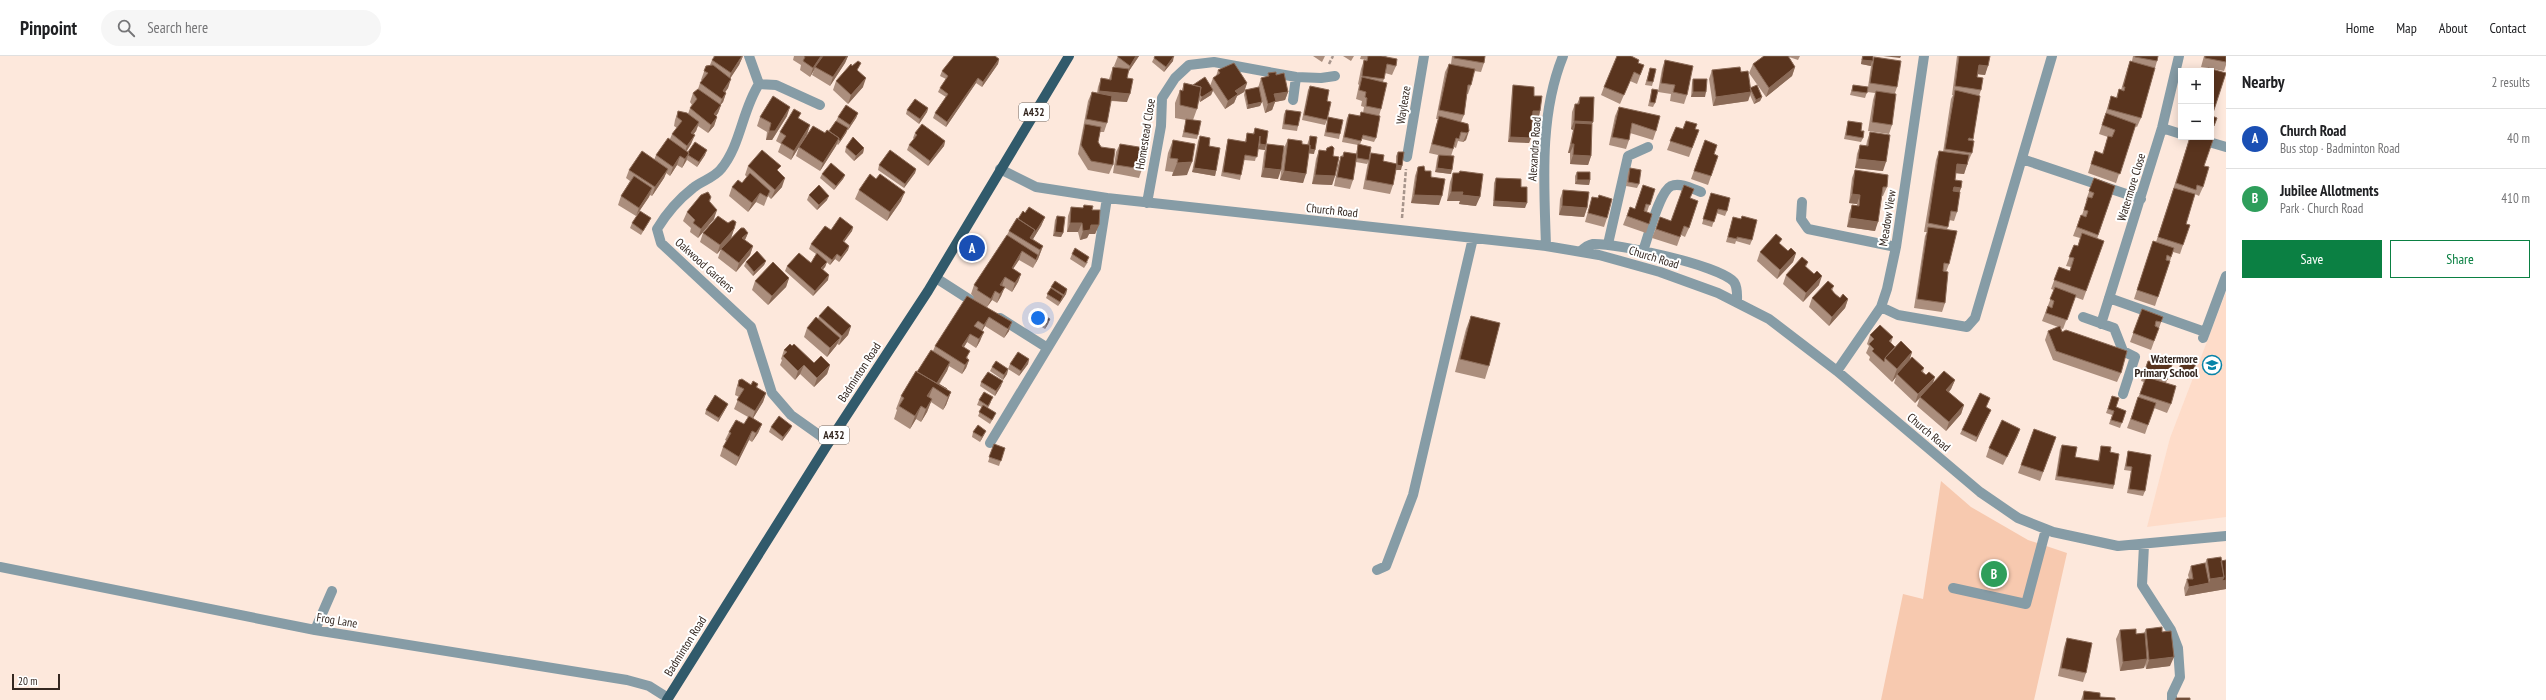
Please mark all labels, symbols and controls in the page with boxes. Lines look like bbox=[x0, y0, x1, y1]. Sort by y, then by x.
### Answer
search box bbox=[101, 10, 381, 46]
text: Pinpoint bbox=[20, 16, 77, 40]
icon: search bbox=[115, 17, 137, 39]
text: Search here bbox=[147, 18, 208, 37]
text: Home bbox=[2346, 19, 2374, 37]
text: Map bbox=[2396, 19, 2417, 37]
text: About bbox=[2439, 19, 2468, 37]
text: Contact bbox=[2490, 19, 2526, 37]
map controls bbox=[2178, 68, 2214, 140]
button: + bbox=[2178, 68, 2214, 104]
text: Nearby bbox=[2242, 71, 2285, 93]
text: 2 results bbox=[2491, 74, 2530, 91]
street label: Wayleaze bbox=[1393, 85, 1413, 125]
street label: Homestead Close bbox=[1132, 97, 1158, 171]
road number: A432 bbox=[1019, 103, 1049, 121]
button: − bbox=[2178, 104, 2214, 140]
street label: Alexandra Road bbox=[1524, 116, 1544, 182]
text: Church Road bbox=[2280, 121, 2346, 140]
text: A bbox=[2252, 130, 2258, 147]
text: 40 m bbox=[2507, 130, 2530, 147]
text: Bus stop · Badminton Road bbox=[2280, 140, 2400, 157]
street label: Watermore Close bbox=[2114, 151, 2148, 223]
text: Jubilee Allotments bbox=[2280, 181, 2379, 200]
street label: Meadow View bbox=[1875, 188, 1899, 247]
text: B bbox=[2252, 190, 2258, 207]
text: 410 m bbox=[2501, 190, 2530, 207]
street label: Church Road bbox=[1305, 200, 1359, 220]
text: Park · Church Road bbox=[2280, 200, 2363, 217]
pin: A bbox=[959, 233, 985, 263]
street label: Oakwood Gardens bbox=[672, 234, 738, 296]
button: Save bbox=[2242, 240, 2382, 278]
button: Share bbox=[2390, 240, 2530, 278]
street label: Church Road bbox=[1627, 242, 1681, 272]
your location bbox=[1028, 308, 1048, 328]
street label: Badminton Road bbox=[834, 339, 884, 405]
place label: Watermore Primary School bbox=[2135, 351, 2198, 380]
school or university icon: Watermore Primary School bbox=[2201, 354, 2223, 376]
street label: Church Road bbox=[1904, 410, 1954, 454]
road number: A432 bbox=[819, 426, 849, 444]
pin: B bbox=[1981, 559, 2007, 589]
street label: Frog Lane bbox=[316, 609, 358, 631]
street label: Badminton Road bbox=[661, 613, 709, 679]
scale bar bbox=[12, 672, 60, 691]
text: 20 m bbox=[18, 674, 37, 688]

